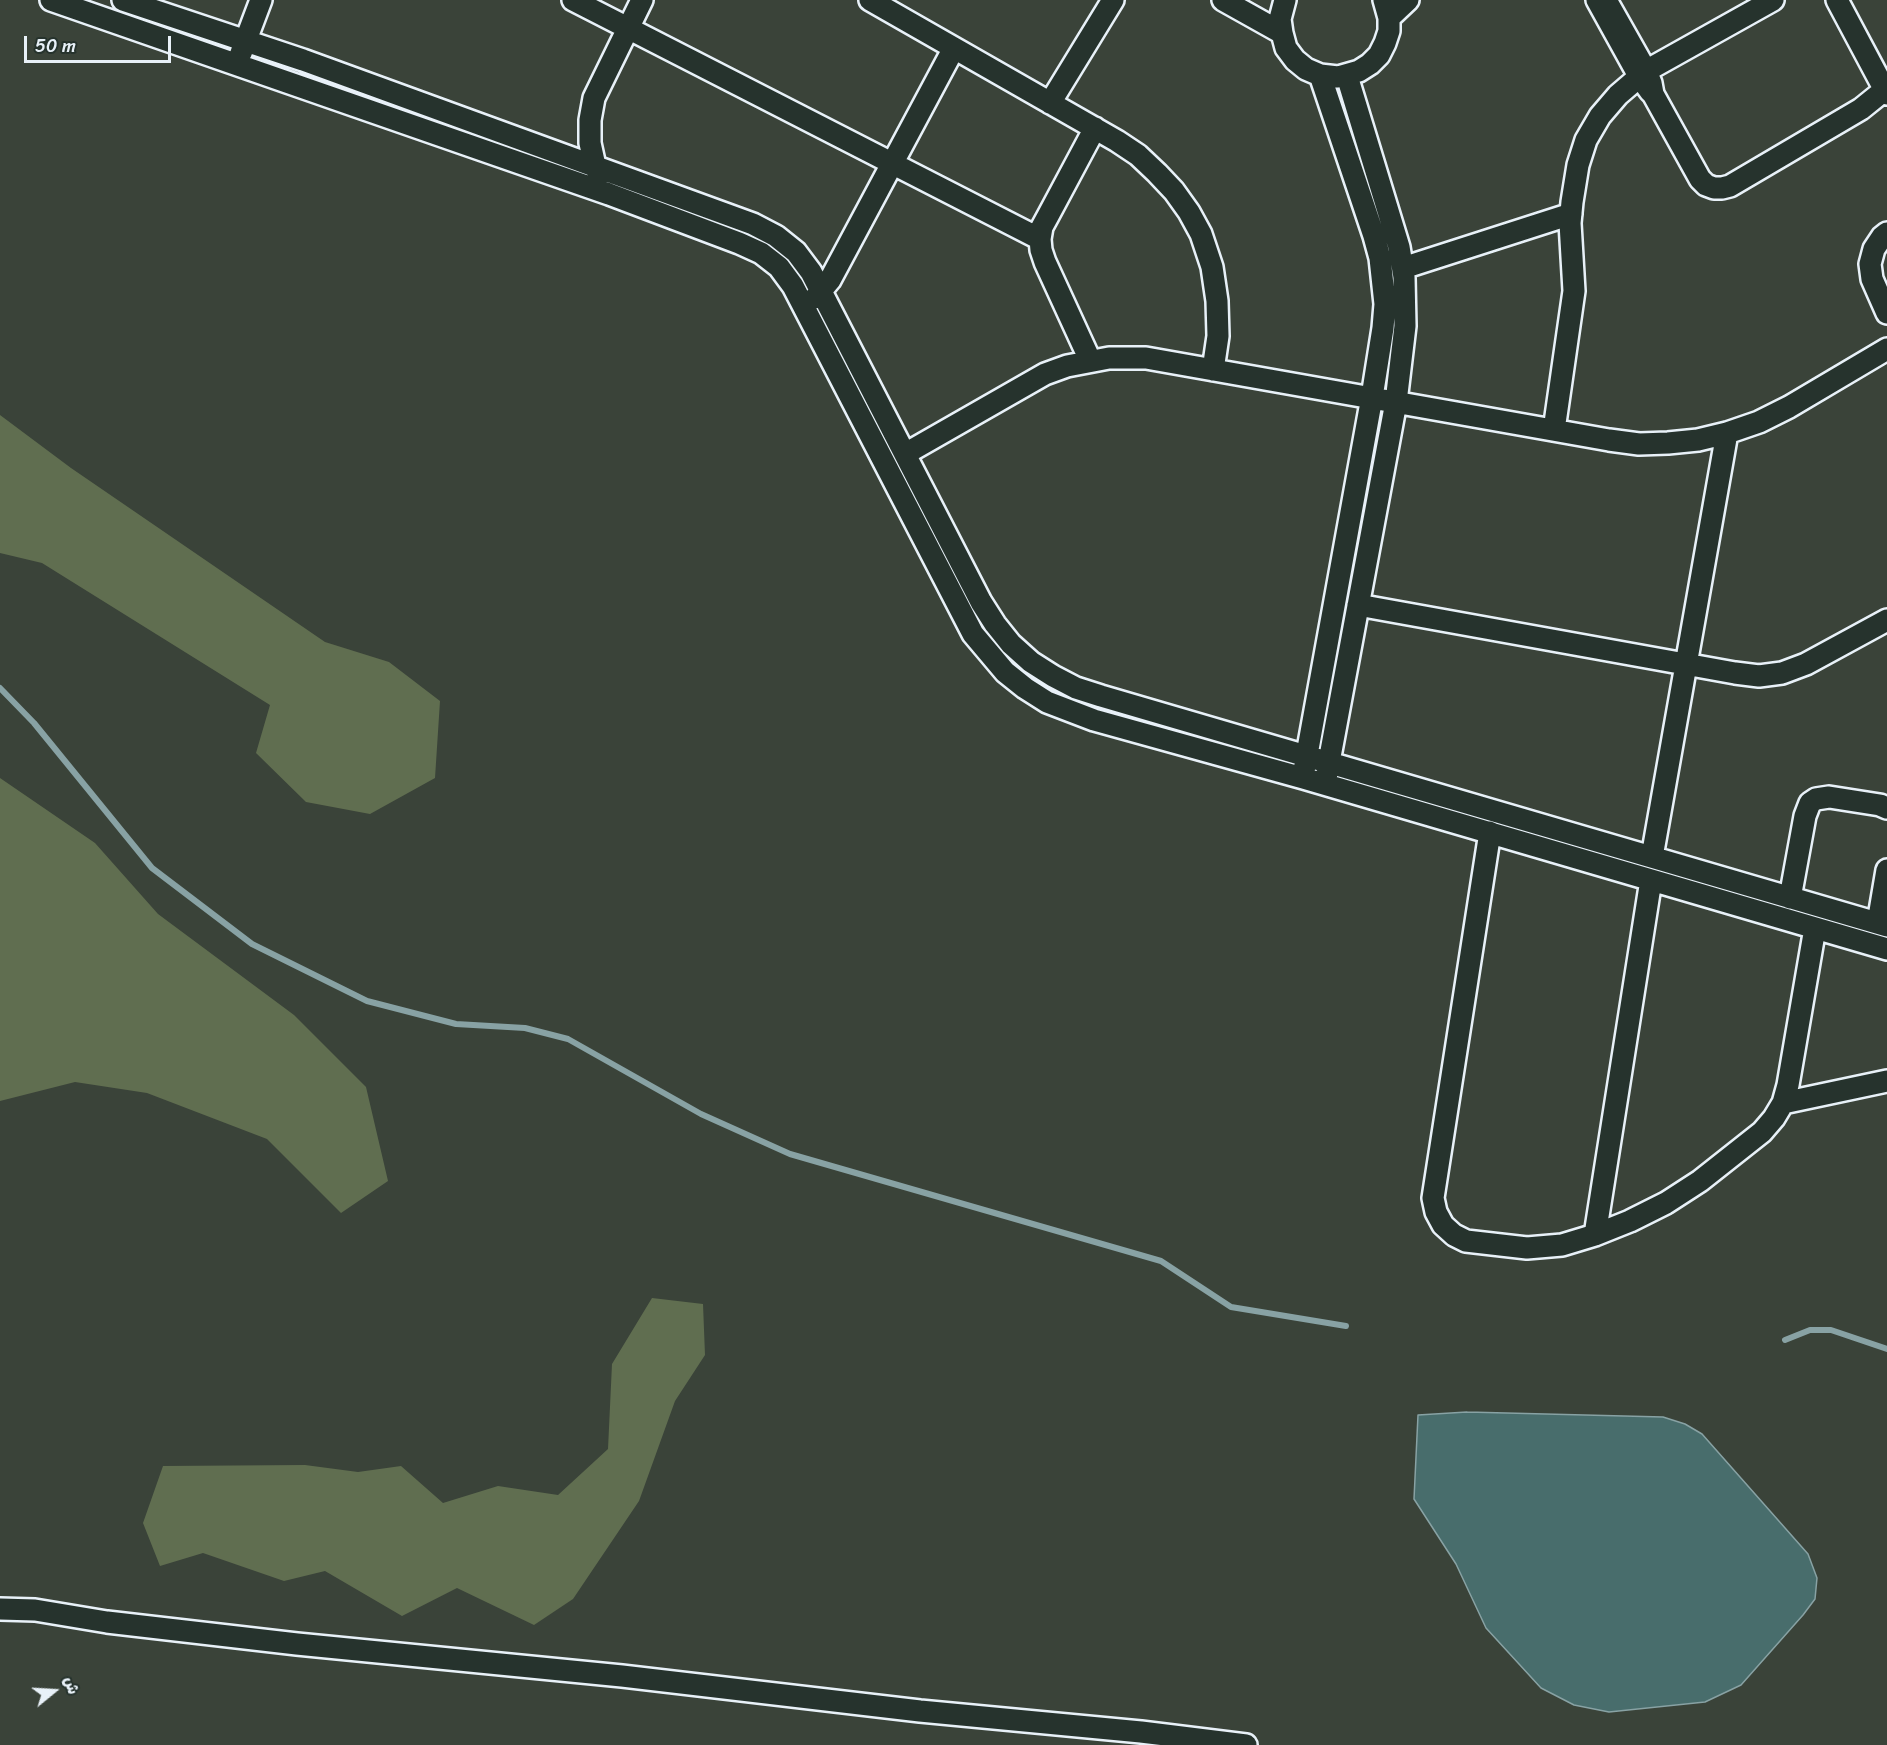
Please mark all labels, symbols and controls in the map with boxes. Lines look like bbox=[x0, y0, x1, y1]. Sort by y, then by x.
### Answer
scale bar bbox=[27, 24, 174, 62]
text: 50 m bbox=[35, 30, 76, 62]
north arrow bbox=[24, 1661, 84, 1721]
text: ش bbox=[55, 1672, 88, 1698]

